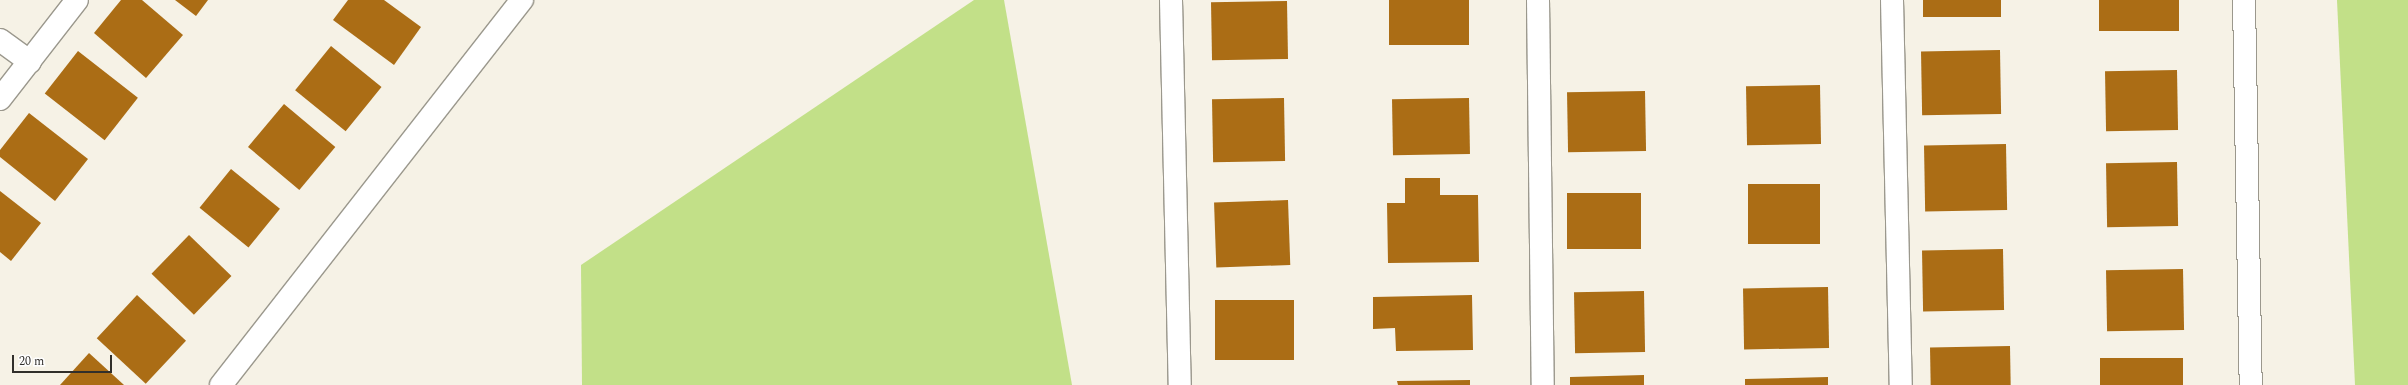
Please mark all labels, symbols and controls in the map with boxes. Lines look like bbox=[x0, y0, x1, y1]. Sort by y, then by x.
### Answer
scale bar bbox=[14, 347, 114, 373]
text: 20 m bbox=[19, 352, 44, 371]

